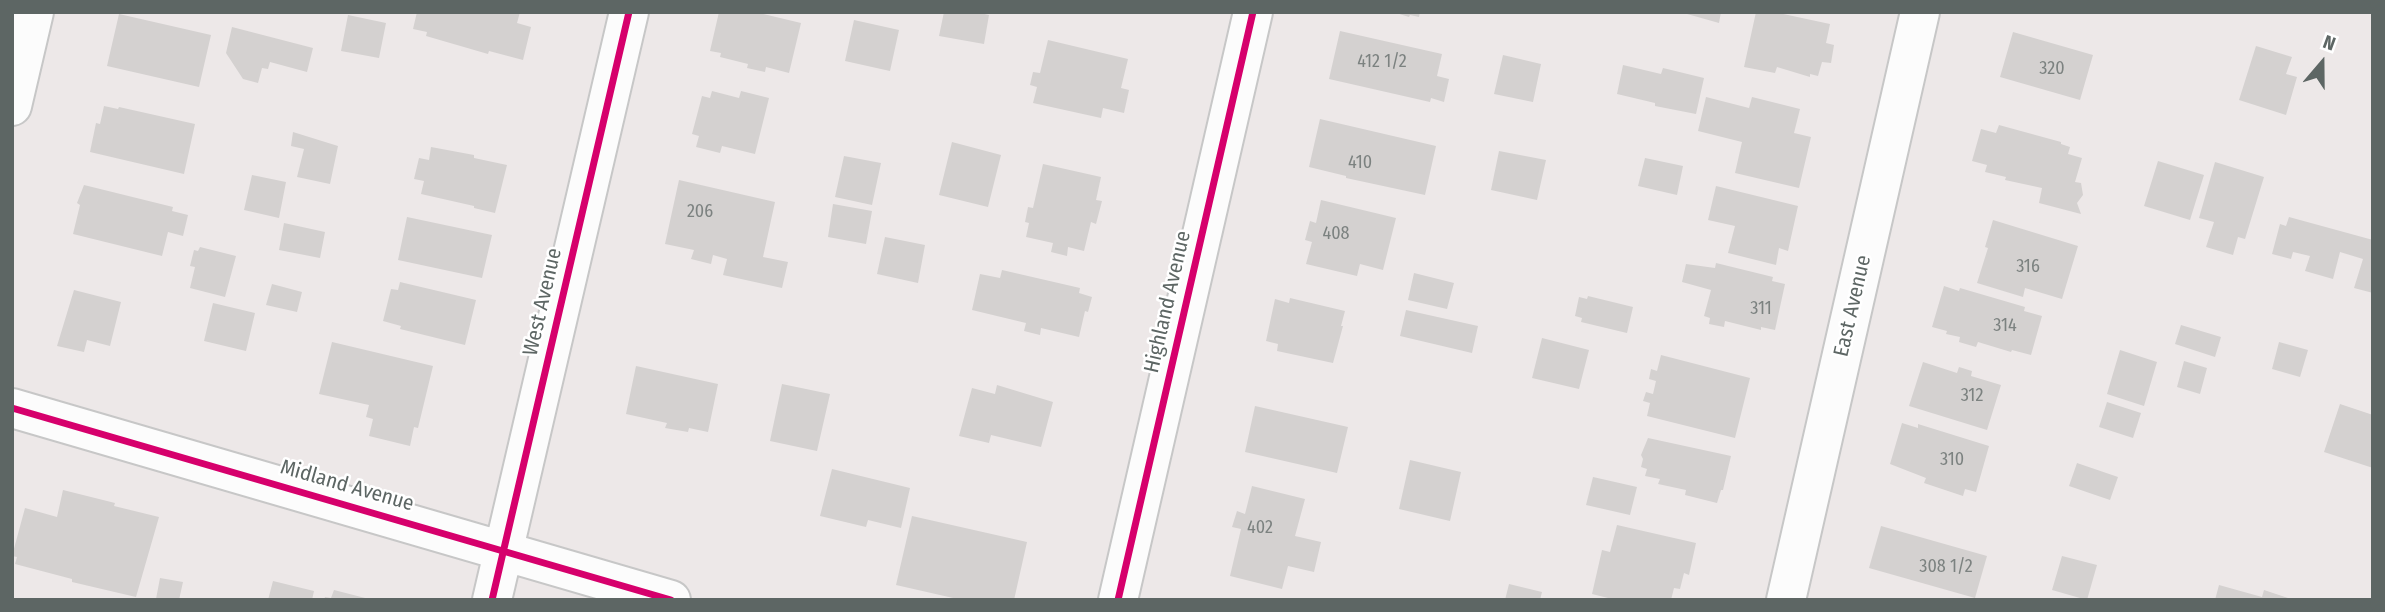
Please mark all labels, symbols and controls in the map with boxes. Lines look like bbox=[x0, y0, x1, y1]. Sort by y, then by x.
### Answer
north arrow bbox=[2287, 28, 2357, 98]
text: N bbox=[2320, 30, 2339, 56]
house number: 412 1/2 bbox=[1357, 51, 1407, 73]
house number: 320 bbox=[2039, 58, 2065, 80]
house number: 410 bbox=[1348, 152, 1372, 174]
house number: 206 bbox=[687, 201, 713, 223]
house number: 408 bbox=[1322, 223, 1350, 245]
street label: Highland Avenue bbox=[1139, 229, 1197, 375]
street label: West Avenue bbox=[518, 246, 568, 358]
street label: East Avenue bbox=[1829, 253, 1877, 359]
house number: 316 bbox=[2016, 256, 2040, 278]
house number: 311 bbox=[1750, 298, 1772, 320]
house number: 314 bbox=[1993, 315, 2017, 337]
house number: 312 bbox=[1961, 385, 1983, 407]
house number: 310 bbox=[1940, 449, 1964, 471]
street label: Midland Avenue bbox=[277, 455, 417, 517]
house number: 402 bbox=[1247, 517, 1273, 539]
house number: 308 1/2 bbox=[1919, 556, 1973, 578]

